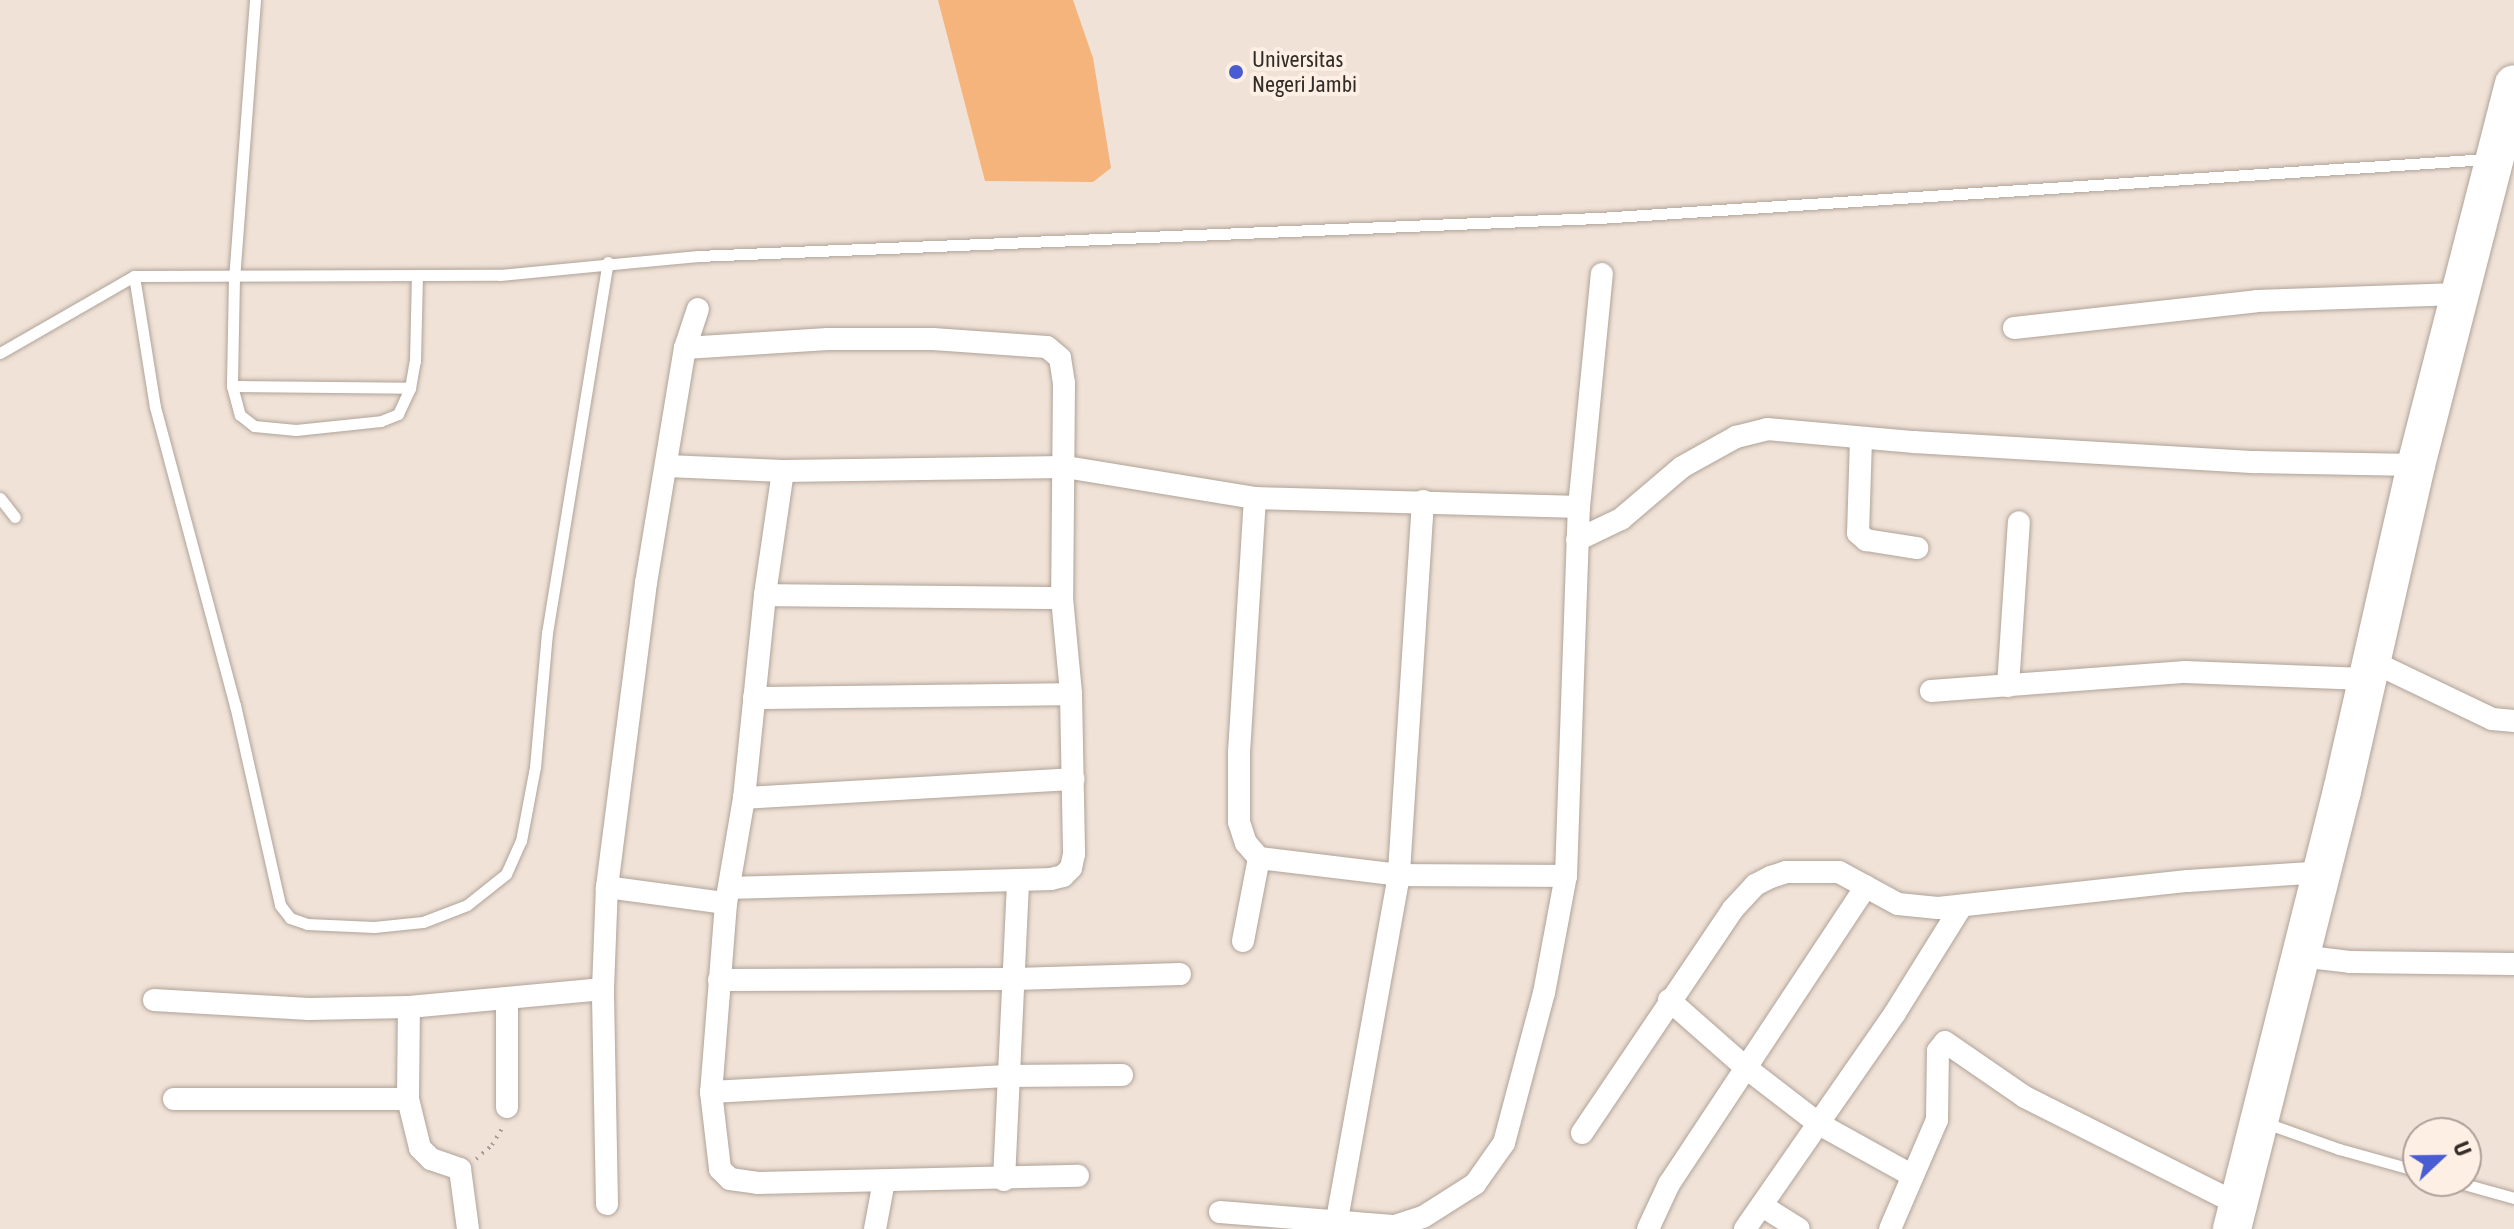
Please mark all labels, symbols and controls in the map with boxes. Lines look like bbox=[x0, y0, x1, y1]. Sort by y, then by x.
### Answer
place label: Universitas Negeri Jambi bbox=[1252, 46, 1357, 98]
marker: Universitas Negeri Jambi bbox=[1227, 63, 1245, 81]
north arrow bbox=[2402, 1117, 2482, 1197]
text: U bbox=[2448, 1138, 2477, 1160]

